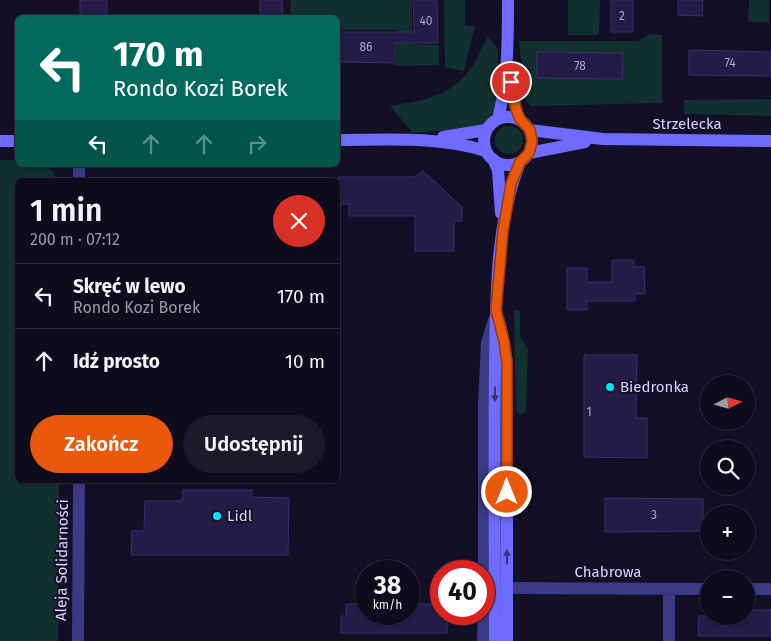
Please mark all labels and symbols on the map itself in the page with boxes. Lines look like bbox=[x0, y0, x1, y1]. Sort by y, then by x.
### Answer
house number: 2 bbox=[619, 9, 625, 23]
house number: 40 bbox=[419, 14, 433, 28]
house number: 86 bbox=[359, 40, 373, 54]
house number: 74 bbox=[724, 56, 736, 70]
house number: 78 bbox=[574, 59, 586, 73]
pin bbox=[490, 61, 532, 103]
street label: Strzelecka bbox=[652, 115, 722, 133]
north arrow bbox=[700, 375, 755, 430]
place label: Biedronka bbox=[620, 378, 689, 396]
marker: Biedronka bbox=[604, 381, 616, 393]
one-way arrow bbox=[491, 386, 499, 402]
house number: 1 bbox=[586, 405, 592, 419]
position arrow bbox=[480, 465, 532, 517]
street label: Aleja Solidarności bbox=[52, 499, 72, 621]
place label: Lidl bbox=[227, 507, 253, 525]
house number: 3 bbox=[651, 508, 657, 522]
marker: Lidl bbox=[211, 510, 223, 522]
one-way arrow bbox=[503, 549, 511, 565]
speed limit sign: 40 bbox=[430, 560, 495, 625]
street label: Chabrowa bbox=[575, 563, 641, 581]

